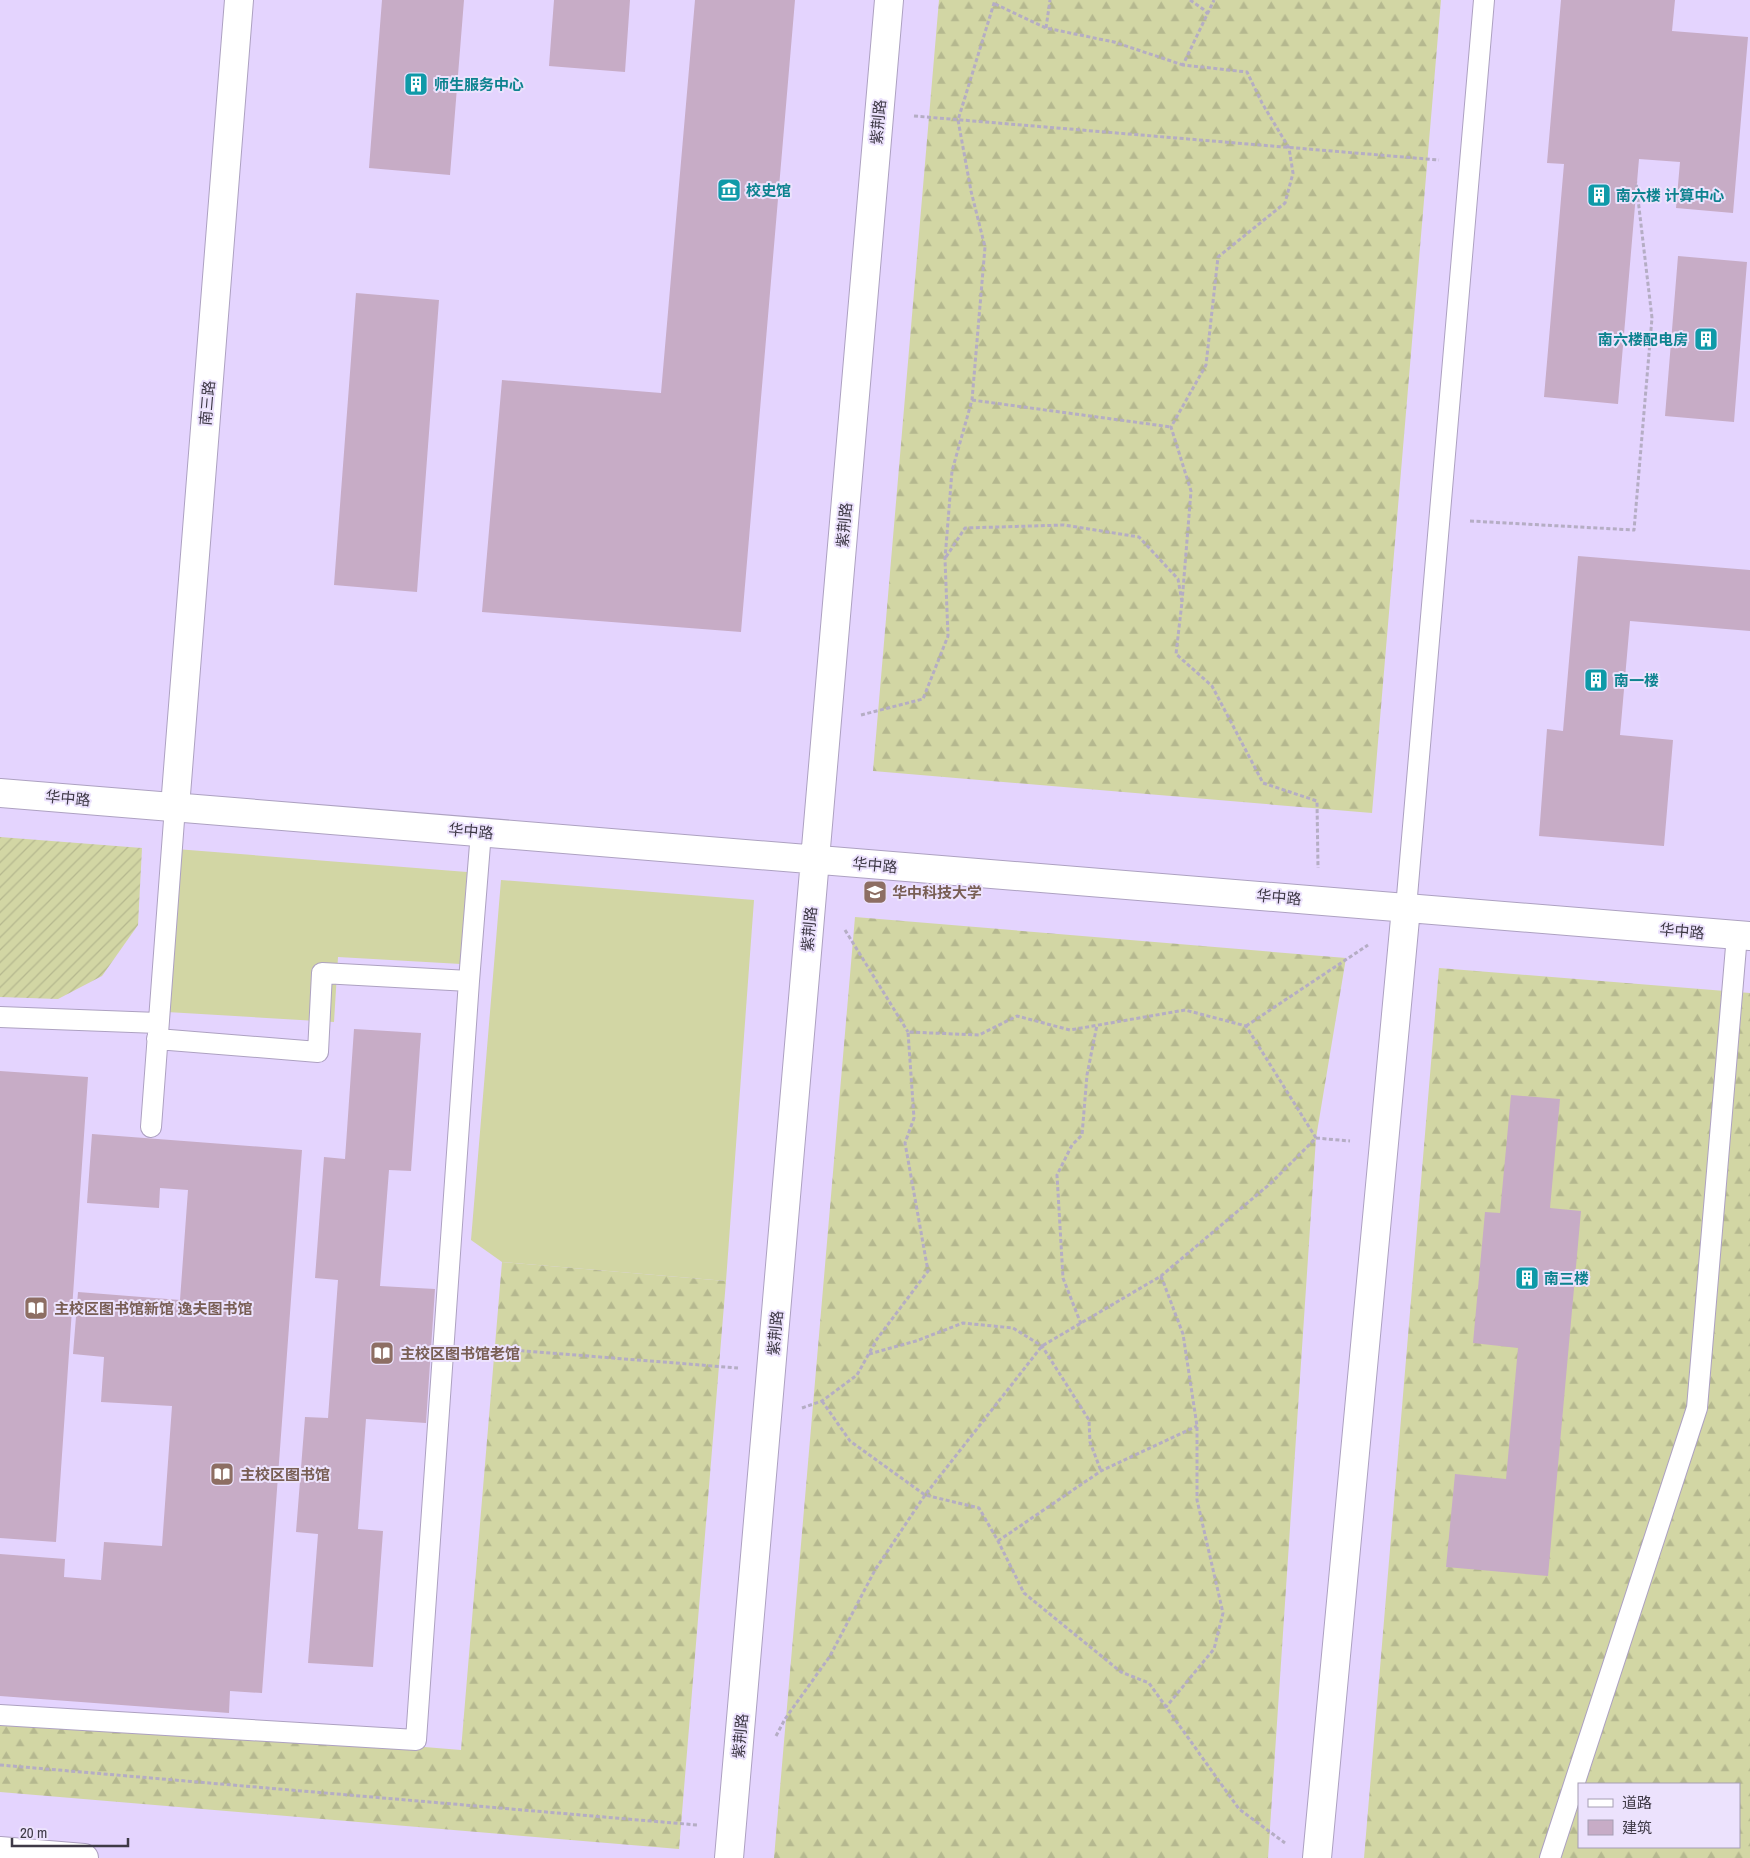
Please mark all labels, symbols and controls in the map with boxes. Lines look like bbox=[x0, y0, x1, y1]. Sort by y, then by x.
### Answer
building icon: 师生服务中心 bbox=[403, 71, 429, 97]
place label: 师生服务中心 bbox=[434, 74, 524, 95]
street label: 紫荆路 bbox=[866, 99, 890, 145]
museum icon: 校史馆 bbox=[716, 177, 742, 203]
place label: 校史馆 bbox=[746, 180, 791, 201]
building icon: 南六楼 计算中心 bbox=[1586, 182, 1612, 208]
place label: 南六楼 计算中心 bbox=[1616, 185, 1724, 206]
building icon: 南六楼配电房 bbox=[1693, 326, 1719, 352]
place label: 南六楼配电房 bbox=[1598, 329, 1688, 350]
street label: 南三路 bbox=[195, 380, 219, 426]
street label: 紫荆路 bbox=[832, 502, 856, 548]
building icon: 南一楼 bbox=[1583, 667, 1609, 693]
place label: 南一楼 bbox=[1614, 670, 1659, 691]
street label: 华中路 bbox=[45, 786, 91, 810]
street label: 华中路 bbox=[448, 819, 494, 843]
street label: 华中路 bbox=[852, 853, 898, 877]
school or university icon: 华中科技大学 bbox=[862, 879, 888, 905]
place label: 华中科技大学 bbox=[892, 882, 982, 903]
street label: 华中路 bbox=[1256, 885, 1302, 909]
street label: 紫荆路 bbox=[797, 906, 821, 952]
street label: 华中路 bbox=[1659, 919, 1705, 943]
building icon: 南三楼 bbox=[1514, 1265, 1540, 1291]
place label: 南三楼 bbox=[1544, 1268, 1589, 1289]
library icon: 主校区图书馆新馆 逸夫图书馆 bbox=[23, 1295, 49, 1321]
place label: 主校区图书馆新馆 逸夫图书馆 bbox=[54, 1298, 252, 1319]
street label: 紫荆路 bbox=[763, 1310, 787, 1356]
library icon: 主校区图书馆老馆 bbox=[369, 1340, 395, 1366]
place label: 主校区图书馆老馆 bbox=[400, 1343, 520, 1364]
library icon: 主校区图书馆 bbox=[209, 1461, 235, 1487]
place label: 主校区图书馆 bbox=[240, 1464, 330, 1485]
street label: 紫荆路 bbox=[728, 1713, 752, 1759]
legend bbox=[1578, 1783, 1740, 1848]
text: 道路 bbox=[1622, 1792, 1652, 1813]
scale bar bbox=[12, 1816, 129, 1848]
text: 建筑 bbox=[1622, 1817, 1652, 1838]
text: 20 m bbox=[20, 1822, 47, 1843]

